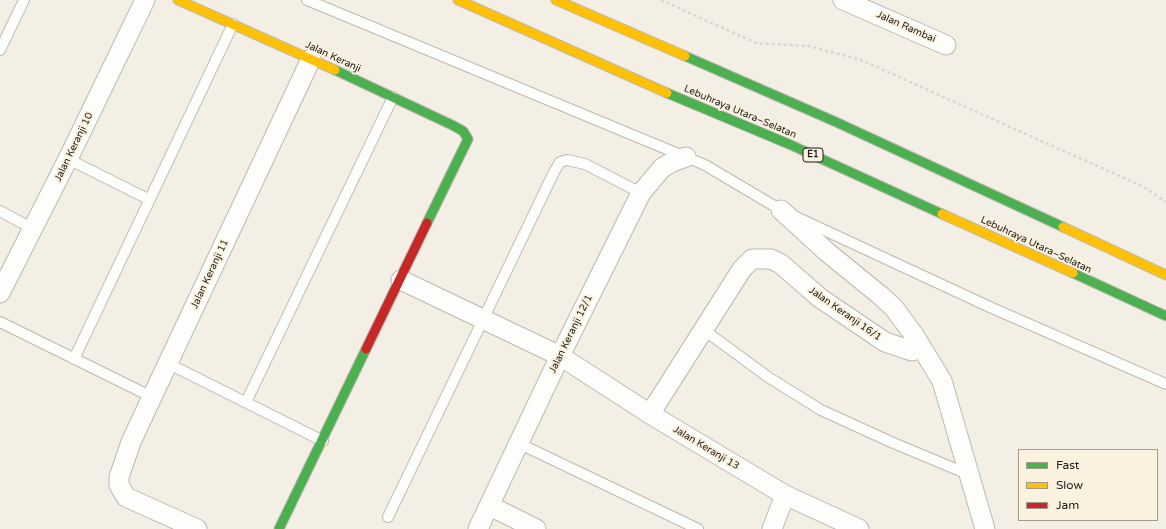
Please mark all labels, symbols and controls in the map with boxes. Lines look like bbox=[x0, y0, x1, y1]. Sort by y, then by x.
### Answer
street label: Jalan Rambai bbox=[875, 9, 937, 45]
street label: Jalan Keranji bbox=[303, 39, 363, 75]
street label: Lebuhraya Utara–Selatan bbox=[682, 83, 798, 141]
street label: Jalan Keranji 10 bbox=[52, 111, 96, 183]
road number: E1 bbox=[803, 148, 823, 162]
street label: Lebuhraya Utara–Selatan bbox=[979, 214, 1093, 276]
street label: Jalan Keranji 11 bbox=[189, 237, 231, 311]
street label: Jalan Keranji 16/1 bbox=[806, 284, 884, 344]
street label: Jalan Keranji 12/1 bbox=[547, 293, 595, 375]
street label: Jalan Keranji 13 bbox=[671, 423, 741, 473]
legend bbox=[1018, 449, 1158, 521]
text: Fast bbox=[1056, 458, 1079, 472]
text: Slow bbox=[1056, 478, 1083, 492]
text: Jam bbox=[1056, 498, 1079, 512]

